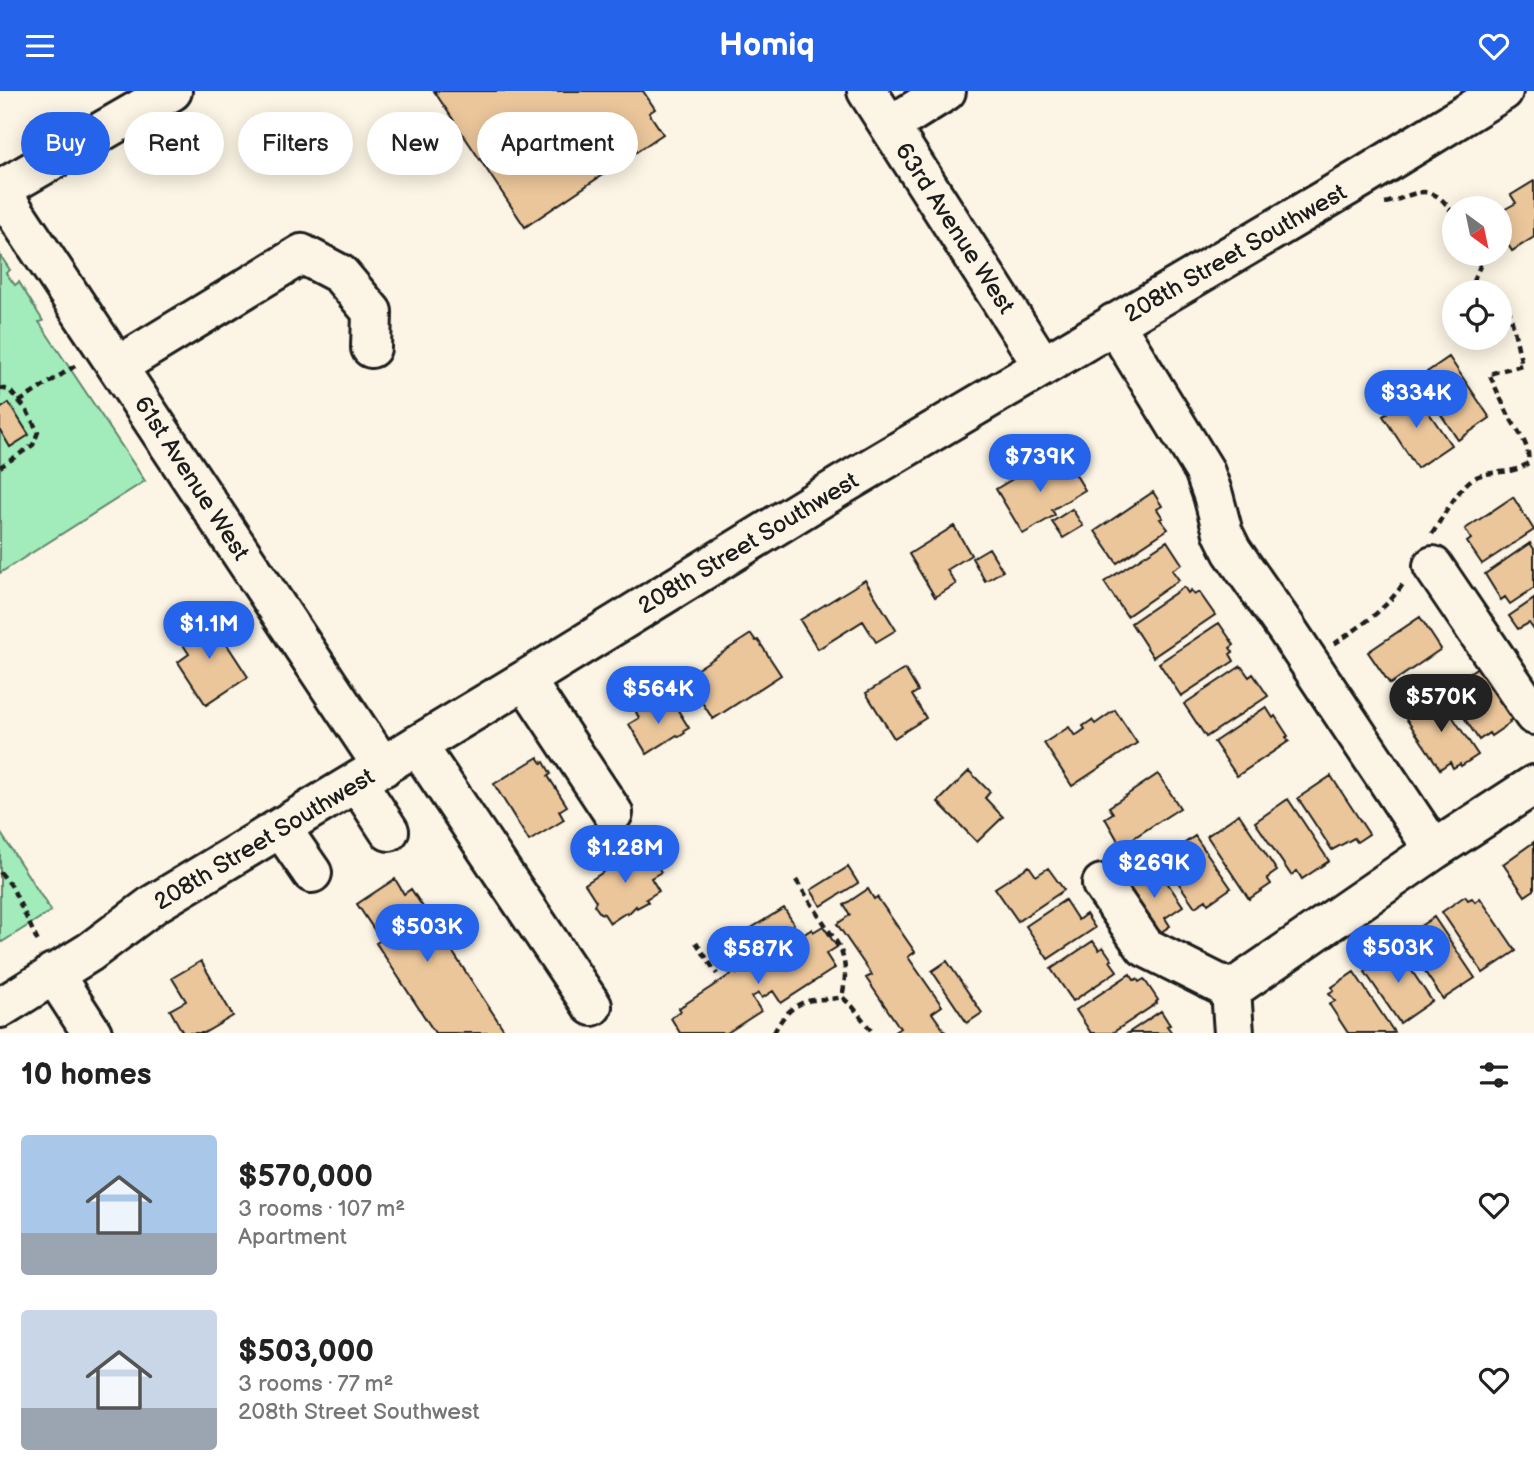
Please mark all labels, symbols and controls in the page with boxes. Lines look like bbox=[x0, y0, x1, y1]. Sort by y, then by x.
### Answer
text: Homiq bbox=[719, 26, 815, 65]
icon: menu bbox=[21, 27, 59, 65]
icon: heart bbox=[1475, 27, 1513, 65]
chip: Buy bbox=[21, 112, 110, 175]
chip: Rent bbox=[124, 112, 224, 175]
chip: Filters bbox=[238, 112, 353, 175]
chip: New bbox=[367, 112, 463, 175]
chip: Apartment bbox=[477, 112, 638, 175]
street label: 63rd Avenue West bbox=[889, 137, 1021, 320]
street label: 208th Street Southwest bbox=[1119, 178, 1352, 329]
north arrow bbox=[1442, 196, 1512, 266]
map controls bbox=[1442, 196, 1512, 350]
button: locate bbox=[1442, 280, 1512, 350]
pin: $334K bbox=[1367, 371, 1465, 430]
text: $334K bbox=[1380, 379, 1452, 407]
street label: 61st Avenue West bbox=[128, 391, 256, 566]
pin: $739K bbox=[991, 435, 1089, 494]
text: $739K bbox=[1005, 443, 1075, 471]
street label: 208th Street Southwest bbox=[633, 466, 864, 621]
pin: $1.1M bbox=[160, 601, 258, 661]
text: $1.1M bbox=[179, 610, 239, 638]
pin: $564K bbox=[609, 667, 707, 726]
text: $564K bbox=[622, 675, 694, 703]
pin: $570K bbox=[1392, 675, 1490, 734]
text: $570K bbox=[1405, 683, 1477, 711]
street label: 208th Street Southwest bbox=[149, 762, 380, 917]
pin: $1.28M bbox=[568, 825, 682, 885]
text: $1.28M bbox=[586, 834, 664, 862]
pin: $269K bbox=[1105, 841, 1203, 900]
text: $269K bbox=[1118, 849, 1190, 877]
pin: $503K bbox=[378, 905, 476, 964]
text: $503K bbox=[391, 913, 463, 941]
pin: $503K bbox=[1349, 925, 1447, 985]
pin: $587K bbox=[709, 927, 807, 986]
text: $503K bbox=[1362, 934, 1434, 962]
text: $587K bbox=[723, 935, 793, 963]
icon: filters bbox=[1475, 1056, 1513, 1094]
text: 10 homes bbox=[21, 1057, 152, 1093]
text: $570,000 bbox=[238, 1159, 373, 1195]
icon: home bbox=[77, 1163, 161, 1247]
icon: heart bbox=[1475, 1186, 1513, 1224]
text: 3 rooms · 107 m² bbox=[238, 1195, 405, 1223]
text: Apartment bbox=[238, 1223, 347, 1251]
text: $503,000 bbox=[238, 1334, 374, 1370]
icon: home bbox=[77, 1338, 161, 1422]
icon: heart bbox=[1475, 1361, 1513, 1399]
text: 3 rooms · 77 m² bbox=[238, 1370, 394, 1398]
text: 208th Street Southwest bbox=[238, 1398, 479, 1426]

